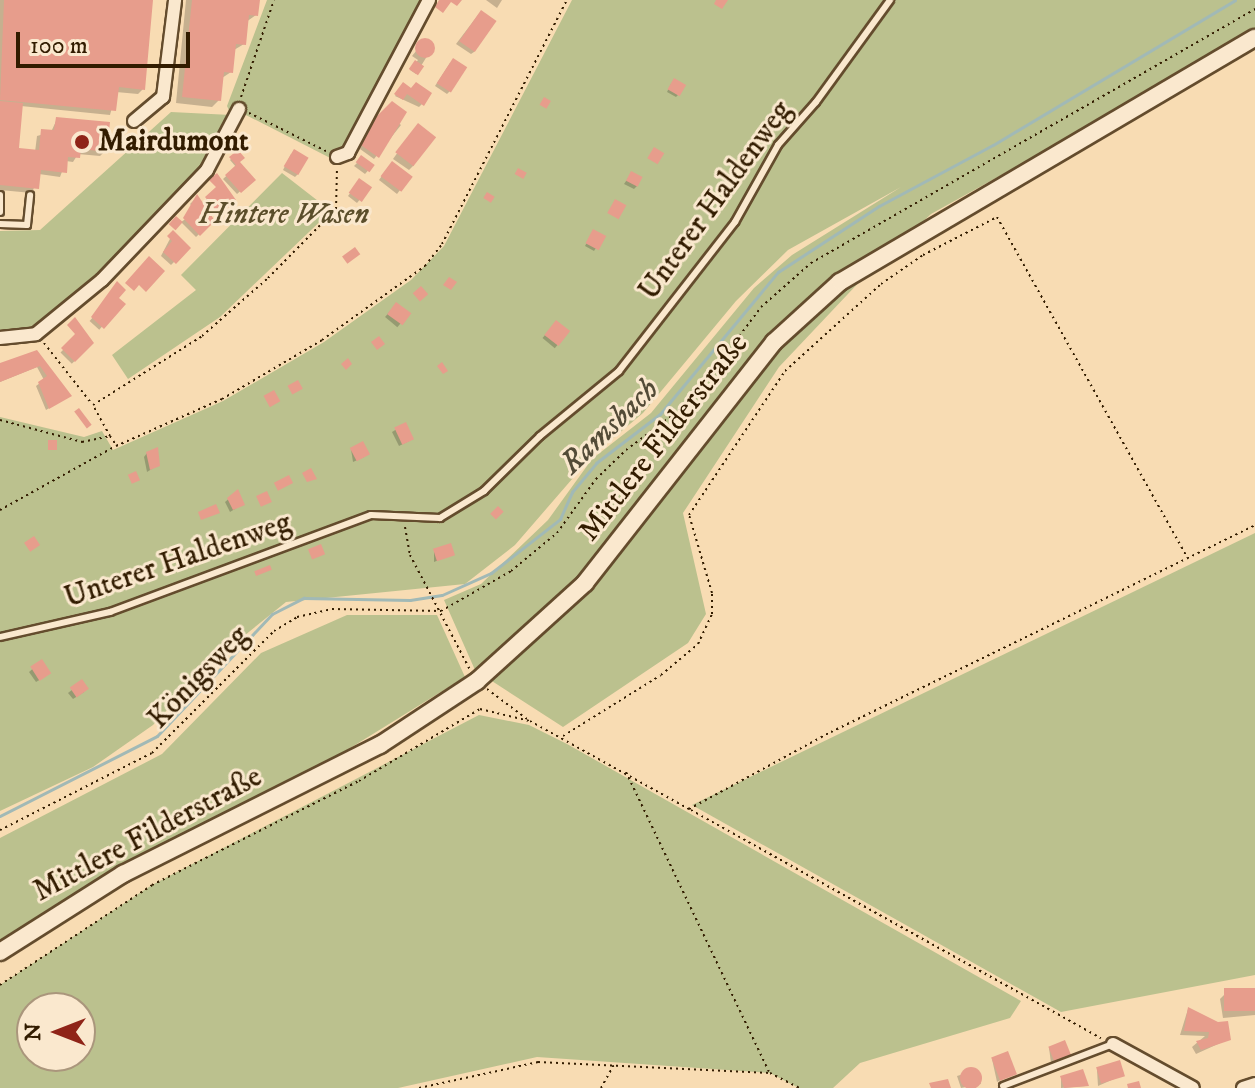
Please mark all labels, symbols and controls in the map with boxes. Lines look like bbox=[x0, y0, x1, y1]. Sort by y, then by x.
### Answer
scale bar bbox=[20, 16, 194, 66]
text: 100 m bbox=[30, 31, 88, 61]
street label: Unterer Haldenweg bbox=[632, 94, 800, 308]
place label: Mairdumont bbox=[98, 124, 249, 160]
marker: Mairdumont bbox=[73, 133, 91, 151]
park label: Hintere Wasen bbox=[199, 197, 369, 233]
street label: Mittlere Filderstraße bbox=[572, 327, 756, 549]
water label: Ramsbach bbox=[553, 371, 667, 483]
street label: Unterer Haldenweg bbox=[60, 505, 296, 617]
street label: Königsweg bbox=[141, 619, 257, 737]
street label: Mittlere Filderstraße bbox=[28, 760, 268, 910]
north arrow bbox=[16, 992, 96, 1072]
text: N bbox=[20, 1023, 47, 1041]

